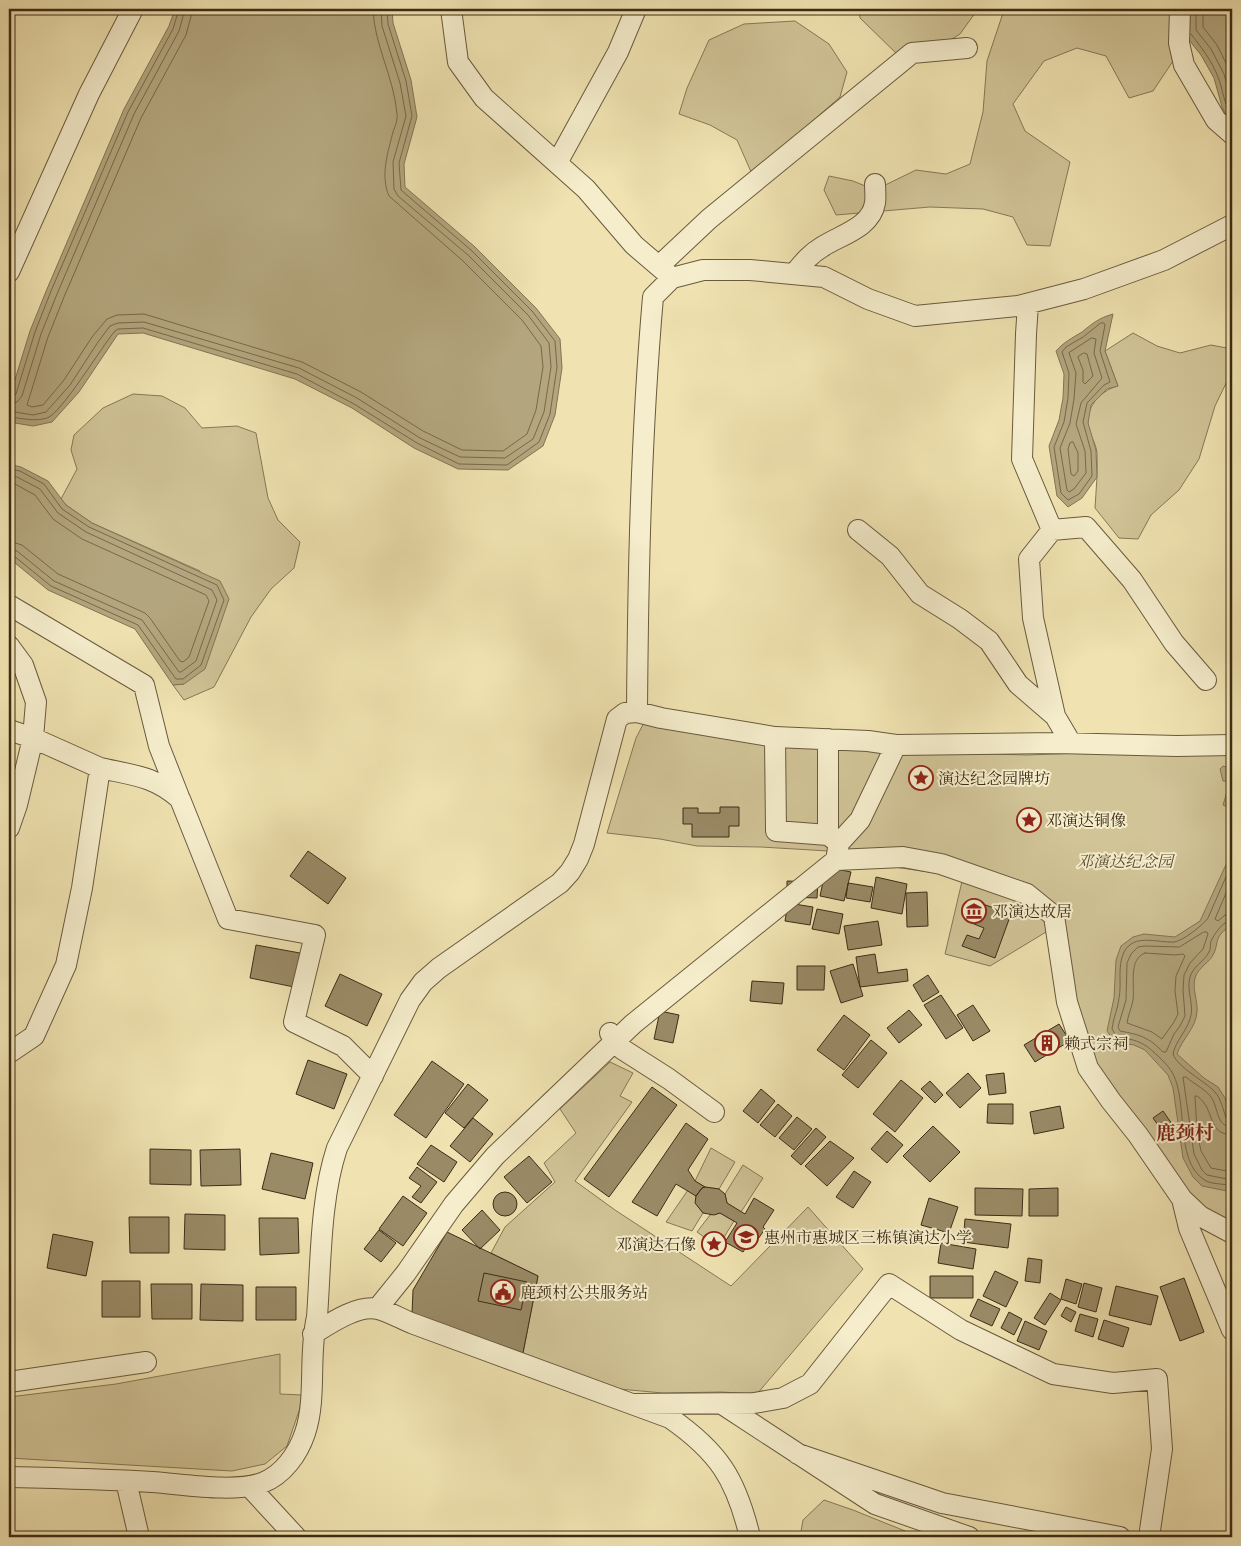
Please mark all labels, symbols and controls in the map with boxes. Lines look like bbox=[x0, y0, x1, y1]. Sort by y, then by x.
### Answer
place icon: 演达纪念园牌坊 bbox=[908, 765, 934, 791]
place label: 演达纪念园牌坊 bbox=[938, 769, 1050, 789]
place icon: 邓演达铜像 bbox=[1016, 807, 1042, 833]
place label: 邓演达铜像 bbox=[1046, 811, 1126, 831]
park label: 邓演达纪念园 bbox=[1077, 852, 1176, 872]
museum icon: 邓演达故居 bbox=[961, 898, 987, 924]
place label: 邓演达故居 bbox=[992, 902, 1072, 922]
building icon: 赖式宗祠 bbox=[1034, 1030, 1060, 1056]
place label: 赖式宗祠 bbox=[1064, 1034, 1128, 1054]
district label: 鹿颈村 bbox=[1156, 1121, 1214, 1145]
school or university icon: 惠州市惠城区三栋镇演达小学 bbox=[733, 1224, 759, 1250]
place label: 惠州市惠城区三栋镇演达小学 bbox=[764, 1228, 972, 1248]
place icon: 邓演达石像 bbox=[701, 1231, 727, 1257]
place label: 邓演达石像 bbox=[616, 1235, 696, 1255]
public building icon: 鹿颈村公共服务站 bbox=[490, 1279, 516, 1305]
place label: 鹿颈村公共服务站 bbox=[520, 1283, 648, 1303]

